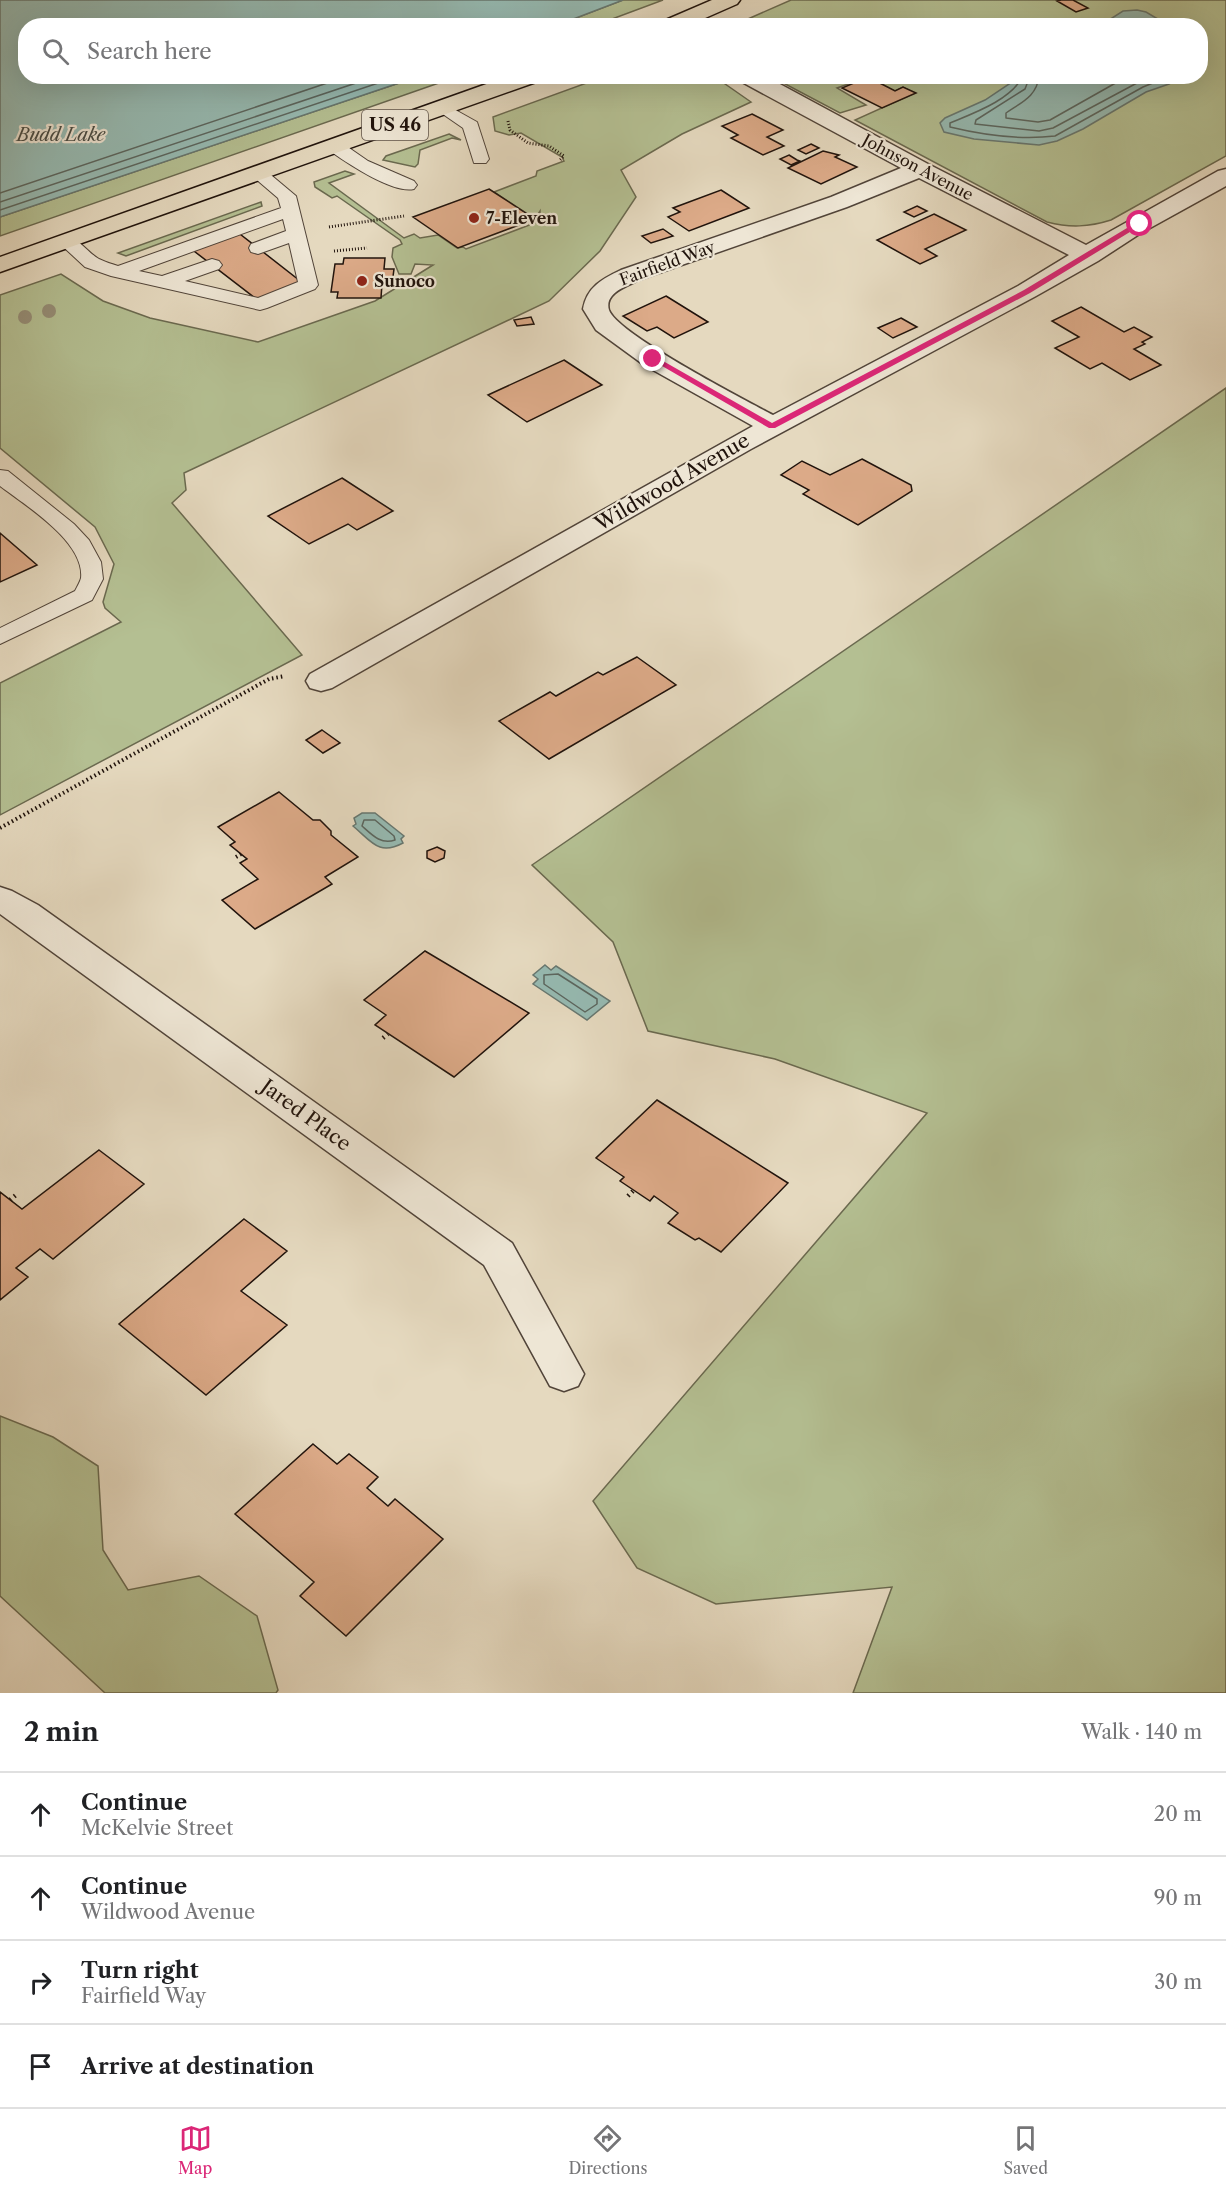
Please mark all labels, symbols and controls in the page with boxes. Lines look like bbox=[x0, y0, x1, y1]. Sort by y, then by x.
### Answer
search box bbox=[18, 18, 1208, 84]
icon: search bbox=[39, 35, 72, 68]
text: Search here bbox=[87, 38, 212, 65]
road number: US 46 bbox=[362, 110, 428, 140]
water label: Budd Lake bbox=[15, 124, 107, 146]
street label: Johnson Avenue bbox=[857, 128, 977, 205]
place label: 7-Eleven bbox=[486, 208, 557, 228]
route start bbox=[1126, 210, 1152, 236]
marker: 7-Eleven bbox=[467, 211, 481, 225]
street label: Fairfield Way bbox=[617, 236, 718, 290]
place label: Sunoco bbox=[374, 271, 435, 291]
marker: Sunoco bbox=[355, 274, 369, 288]
route end bbox=[639, 345, 665, 371]
street label: Wildwood Avenue bbox=[590, 428, 753, 536]
street label: Jared Place bbox=[254, 1072, 356, 1156]
text: 2 min bbox=[24, 1716, 99, 1748]
text: Walk · 140 m bbox=[1081, 1720, 1202, 1744]
text: Continue bbox=[81, 1789, 187, 1816]
icon: ahead bbox=[24, 1798, 57, 1831]
text: 20 m bbox=[1154, 1802, 1202, 1826]
text: McKelvie Street bbox=[81, 1816, 233, 1840]
text: Continue bbox=[81, 1873, 187, 1900]
icon: ahead bbox=[24, 1882, 57, 1915]
text: 90 m bbox=[1154, 1886, 1202, 1910]
text: Wildwood Avenue bbox=[81, 1900, 255, 1924]
text: Turn right bbox=[81, 1957, 199, 1984]
icon: right bbox=[24, 1966, 57, 1999]
text: 30 m bbox=[1154, 1970, 1202, 1994]
text: Fairfield Way bbox=[81, 1984, 206, 2008]
icon: arrive bbox=[24, 2050, 57, 2083]
text: Arrive at destination bbox=[81, 2053, 314, 2080]
tab: Map bbox=[178, 2122, 212, 2178]
tab: Directions bbox=[568, 2122, 647, 2178]
tab: Saved bbox=[1004, 2122, 1048, 2178]

